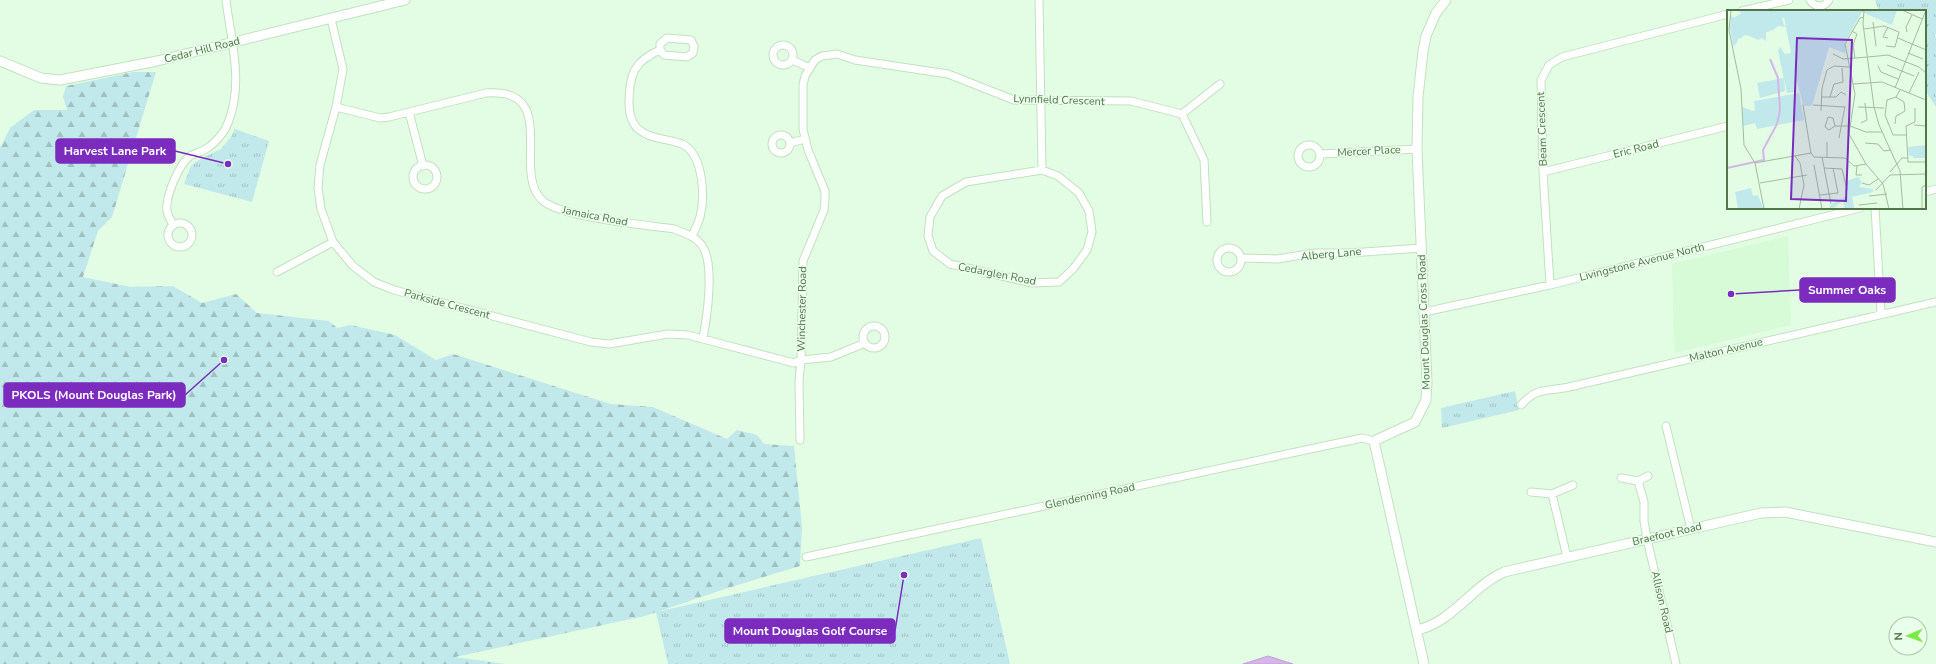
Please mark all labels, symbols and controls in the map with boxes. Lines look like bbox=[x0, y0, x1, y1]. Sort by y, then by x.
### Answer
inset map bbox=[1727, 10, 1926, 209]
street label: Cedar Hill Road bbox=[162, 33, 242, 67]
street label: Lynnfield Crescent bbox=[1013, 91, 1105, 109]
street label: Beam Crescent bbox=[1533, 91, 1551, 167]
street label: Eric Road bbox=[1612, 136, 1660, 162]
callout: Harvest Lane Park bbox=[56, 139, 175, 163]
street label: Mercer Place bbox=[1337, 142, 1401, 160]
text: Harvest Lane Park bbox=[64, 143, 167, 159]
street label: Jamaica Road bbox=[560, 202, 629, 230]
street label: Livingstone Avenue North bbox=[1578, 239, 1706, 285]
street label: Alberg Lane bbox=[1300, 244, 1362, 264]
street label: Mount Douglas Cross Road bbox=[1414, 254, 1434, 390]
street label: Cedarglen Road bbox=[957, 259, 1037, 289]
street label: Winchester Road bbox=[794, 266, 810, 352]
callout: Summer Oaks bbox=[1800, 278, 1895, 302]
text: Summer Oaks bbox=[1808, 282, 1886, 298]
street label: Parkside Crescent bbox=[402, 285, 492, 323]
street label: Malton Avenue bbox=[1688, 334, 1764, 366]
callout: PKOLS (Mount Douglas Park) bbox=[4, 383, 185, 407]
text: PKOLS (Mount Douglas Park) bbox=[12, 387, 176, 403]
street label: Glendenning Road bbox=[1044, 479, 1136, 513]
street label: Braefoot Road bbox=[1631, 519, 1703, 549]
street label: Allison Road bbox=[1648, 570, 1676, 634]
north arrow bbox=[1888, 616, 1928, 656]
callout: Mount Douglas Golf Course bbox=[725, 619, 895, 643]
text: Mount Douglas Golf Course bbox=[733, 623, 888, 639]
text: N bbox=[1891, 632, 1906, 641]

